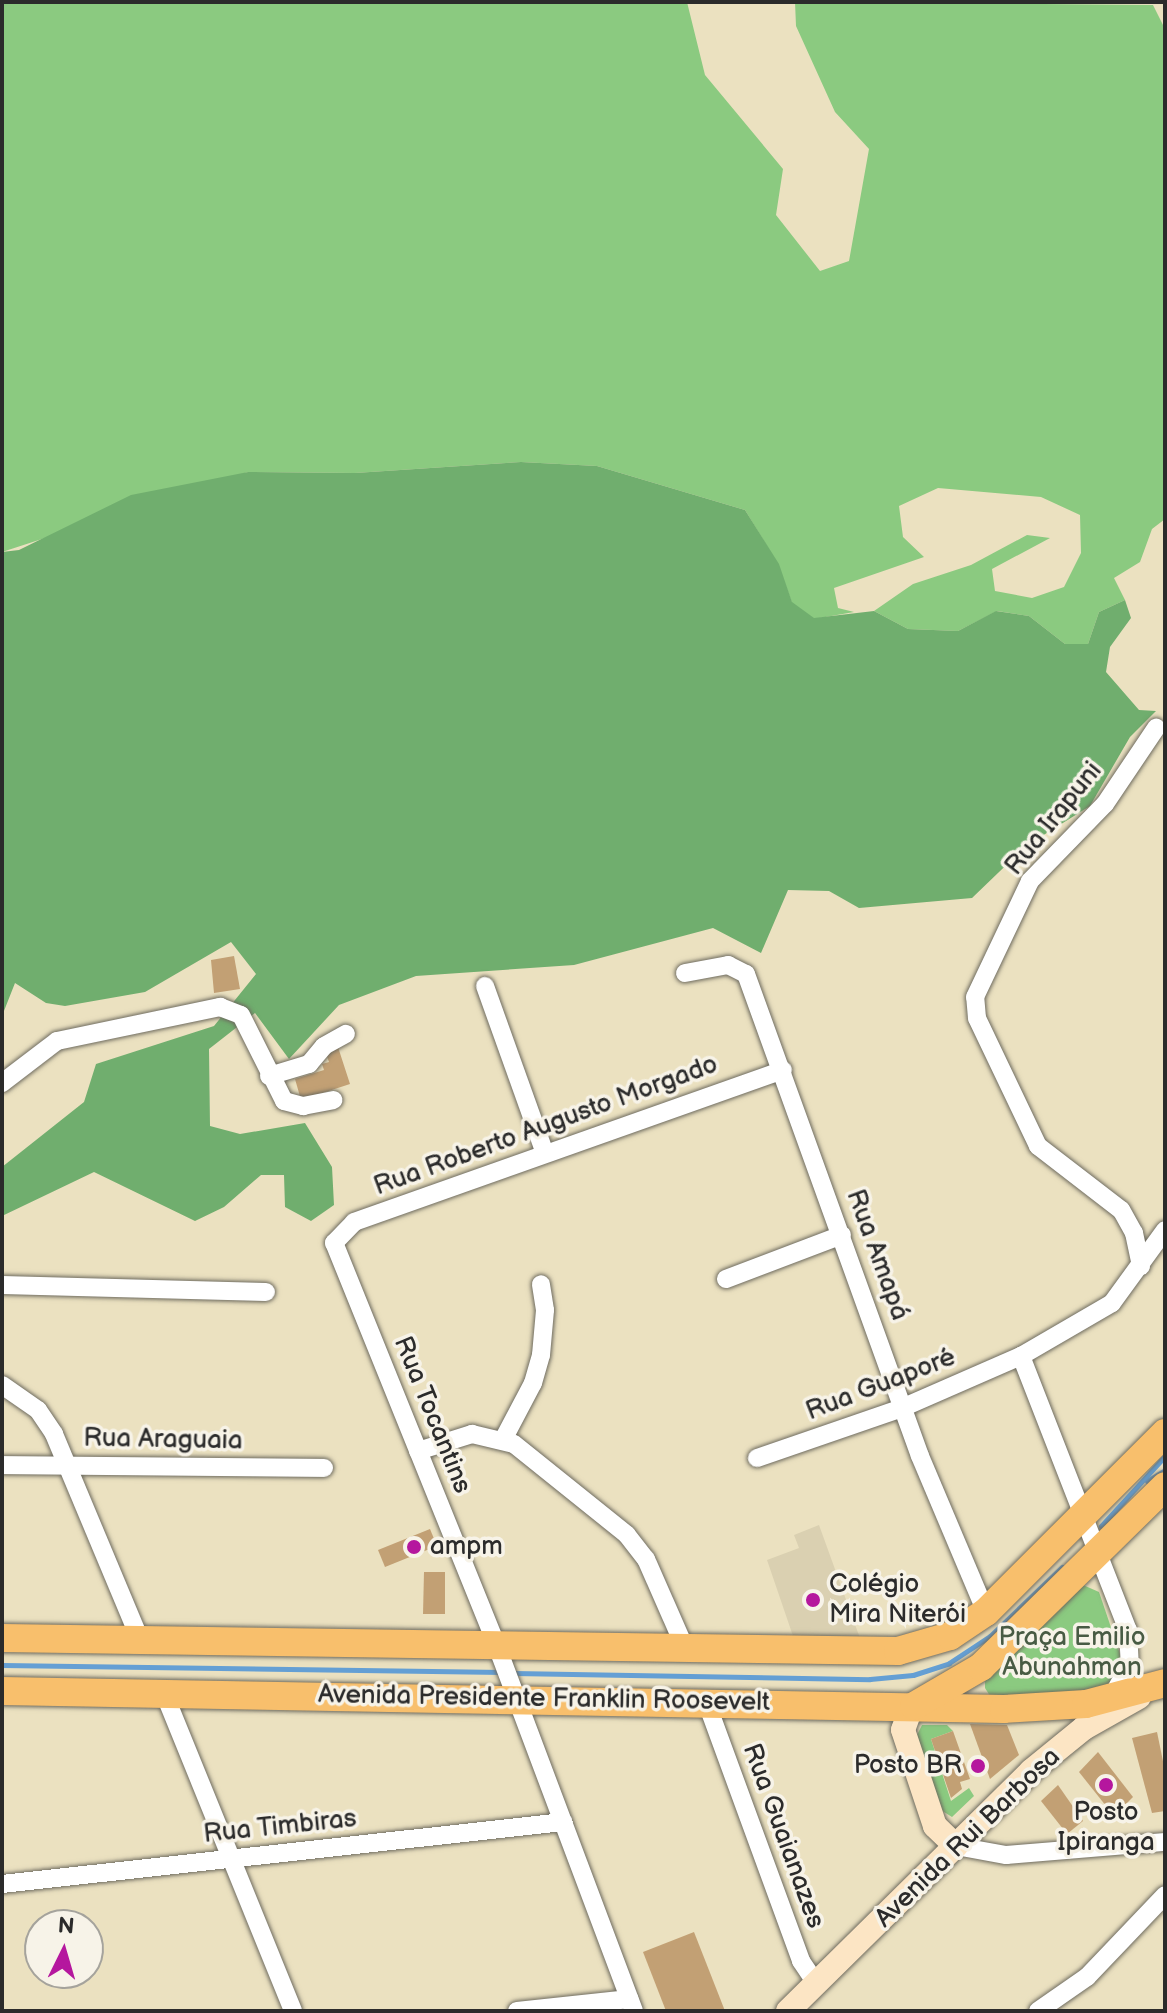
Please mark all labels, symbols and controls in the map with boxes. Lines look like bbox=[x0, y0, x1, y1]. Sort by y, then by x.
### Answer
street label: Rua Irapuni bbox=[999, 756, 1109, 882]
street label: Rua Roberto Augusto Morgado bbox=[370, 1049, 722, 1203]
street label: Rua Amapá bbox=[839, 1185, 915, 1325]
street label: Rua Tocantins bbox=[386, 1332, 478, 1498]
street label: Rua Guaporé bbox=[802, 1342, 960, 1428]
street label: Rua Araguaia bbox=[83, 1423, 243, 1457]
place label: ampm bbox=[430, 1531, 503, 1563]
marker: ampm bbox=[405, 1538, 423, 1556]
place label: Colégio Mira Niterói bbox=[829, 1569, 966, 1630]
marker: Colégio Mira Niterói bbox=[804, 1591, 822, 1609]
park label: Praça Emilio Abunahman bbox=[999, 1622, 1145, 1684]
street label: Avenida Presidente Franklin Roosevelt bbox=[318, 1679, 770, 1719]
street label: Rua Guaianazes bbox=[735, 1740, 831, 1932]
street label: Avenida Rui Barbosa bbox=[869, 1742, 1067, 1934]
place label: Posto BR bbox=[854, 1750, 962, 1782]
marker: Posto BR bbox=[969, 1757, 987, 1775]
marker: Posto Ipiranga bbox=[1097, 1776, 1115, 1794]
place label: Posto Ipiranga bbox=[1057, 1797, 1155, 1858]
street label: Rua Timbiras bbox=[202, 1803, 358, 1851]
north arrow bbox=[24, 1909, 104, 1989]
text: N bbox=[57, 1912, 75, 1941]

